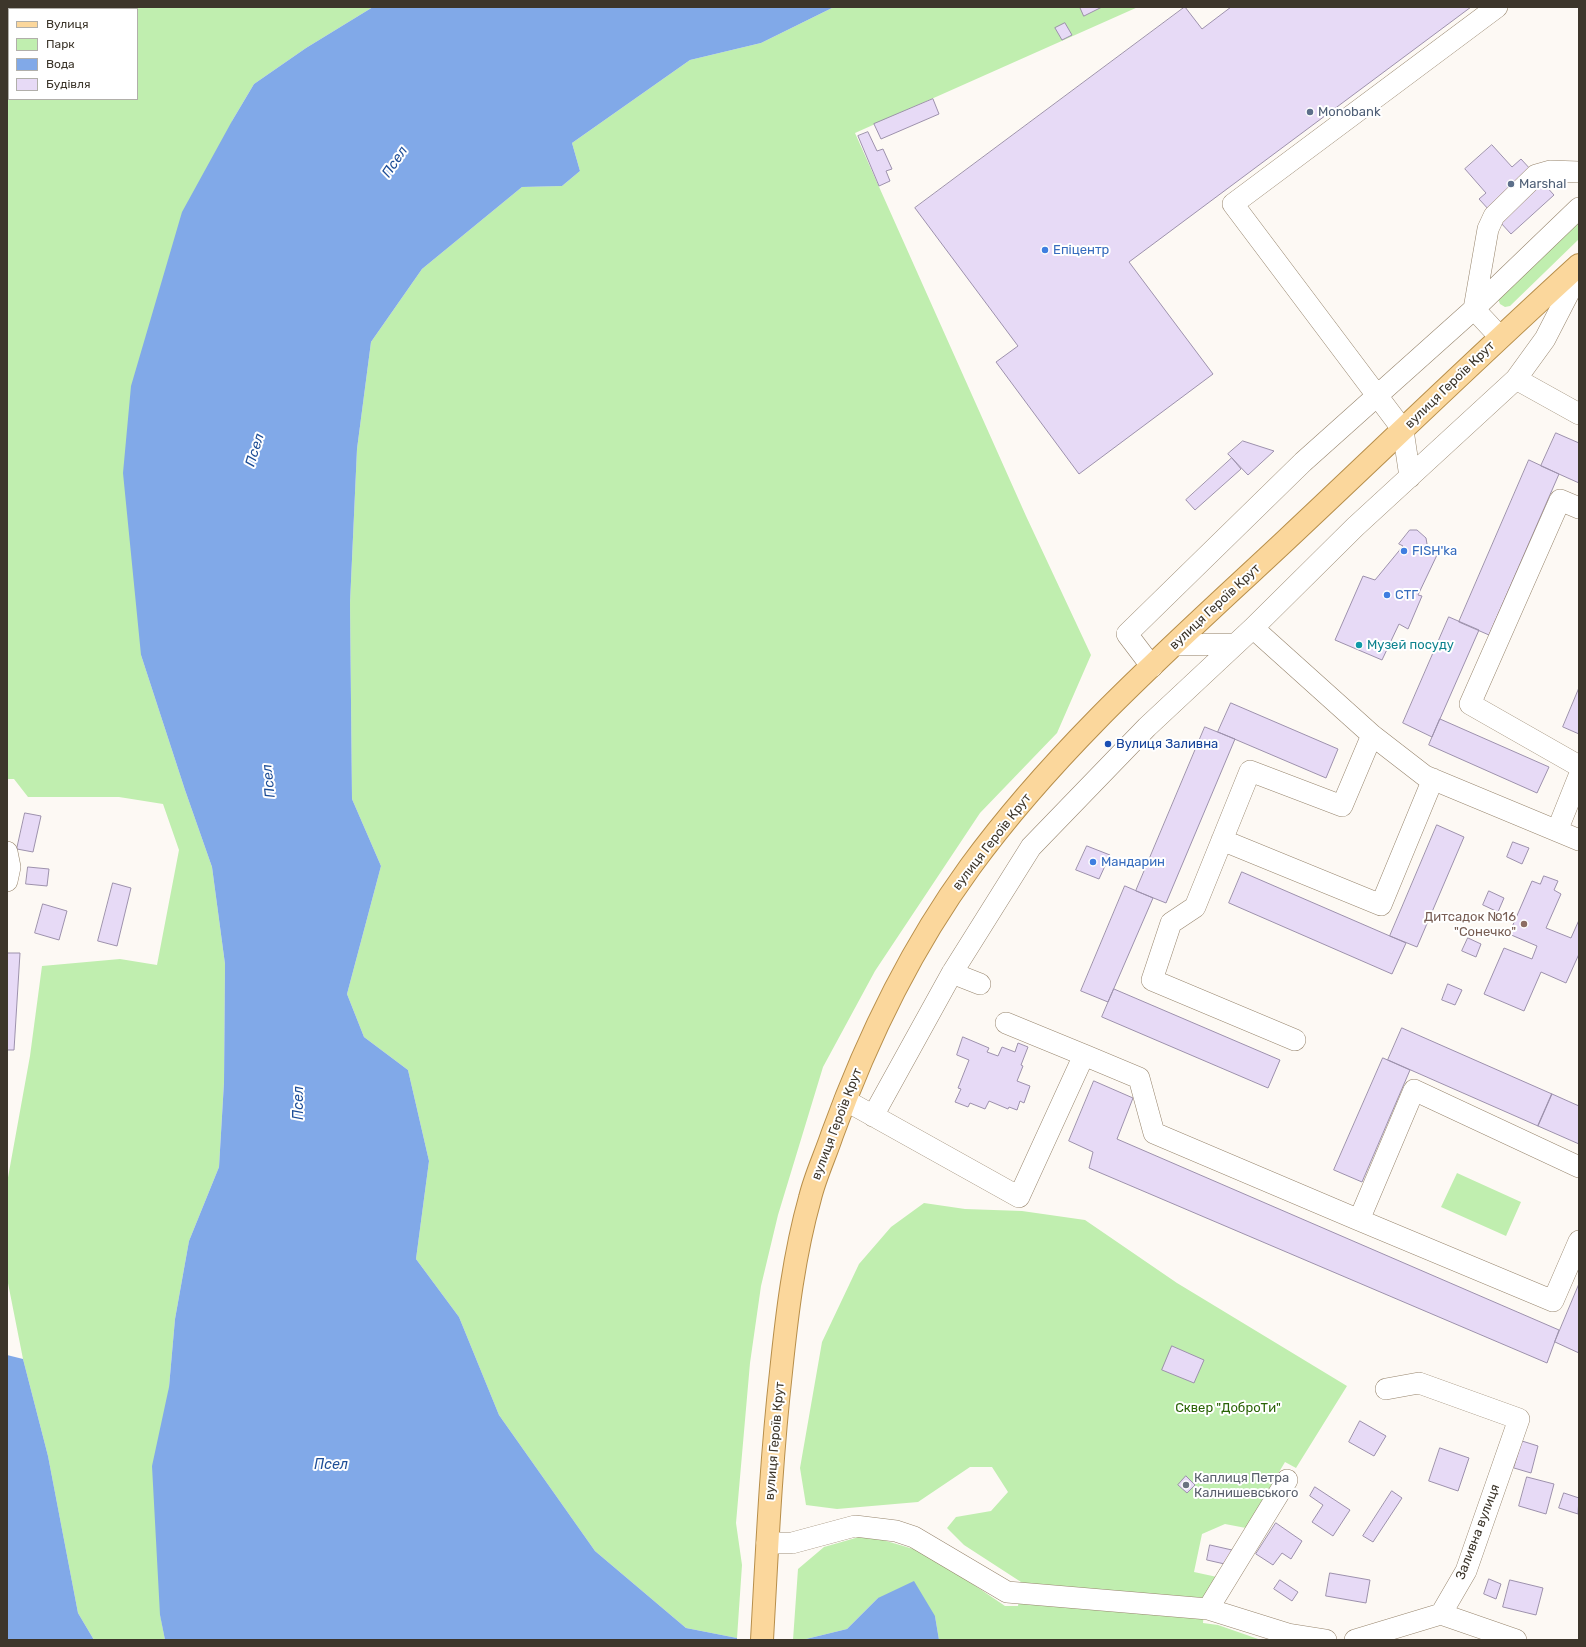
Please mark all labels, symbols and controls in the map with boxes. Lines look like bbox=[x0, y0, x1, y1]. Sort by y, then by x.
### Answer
legend bbox=[8, 8, 138, 100]
text: Вулиця bbox=[46, 17, 88, 31]
text: Парк bbox=[46, 37, 75, 51]
text: Вода bbox=[46, 57, 75, 71]
text: Будівля bbox=[46, 77, 91, 91]
place label: Monobank bbox=[1318, 104, 1381, 120]
marker: Monobank bbox=[1305, 107, 1315, 117]
water label: Псел bbox=[379, 143, 411, 181]
place label: Marshal bbox=[1519, 176, 1566, 192]
marker: Marshal bbox=[1506, 179, 1516, 189]
place label: Епіцентр bbox=[1053, 242, 1109, 258]
marker: Епіцентр bbox=[1040, 245, 1050, 255]
street label: вулиця Героїв Крут bbox=[1402, 338, 1498, 432]
water label: Псел bbox=[242, 431, 268, 469]
place label: FISH'ka bbox=[1412, 543, 1457, 559]
marker: FISH'ka bbox=[1399, 546, 1409, 556]
street label: вулиця Героїв Крут bbox=[1166, 561, 1264, 653]
place label: СТГ bbox=[1395, 587, 1418, 603]
marker: СТГ bbox=[1382, 590, 1392, 600]
place label: Музей посуду bbox=[1367, 637, 1454, 653]
marker: Музей посуду bbox=[1354, 640, 1364, 650]
place label: Вулиця Заливна bbox=[1116, 736, 1218, 752]
marker: Вулиця Заливна bbox=[1103, 739, 1113, 749]
water label: Псел bbox=[259, 763, 279, 799]
street label: вулиця Героїв Крут bbox=[949, 790, 1035, 894]
place label: Мандарин bbox=[1101, 854, 1165, 870]
marker: Мандарин bbox=[1088, 857, 1098, 867]
place label: Дитсадок №16 "Сонечко" bbox=[1424, 909, 1516, 940]
marker: Дитсадок №16 "Сонечко" bbox=[1519, 919, 1529, 929]
street label: вулиця Героїв Крут bbox=[808, 1066, 866, 1182]
water label: Псел bbox=[291, 1086, 307, 1120]
street label: вулиця Героїв Крут bbox=[762, 1381, 788, 1501]
park label: Сквер "ДоброТи" bbox=[1175, 1400, 1281, 1416]
water label: Псел bbox=[314, 1457, 348, 1473]
place label: Каплиця Петра Калнишевського bbox=[1194, 1470, 1298, 1501]
marker: Каплиця Петра Калнишевського bbox=[1181, 1480, 1191, 1490]
street label: Заливна вулиця bbox=[1453, 1482, 1503, 1582]

